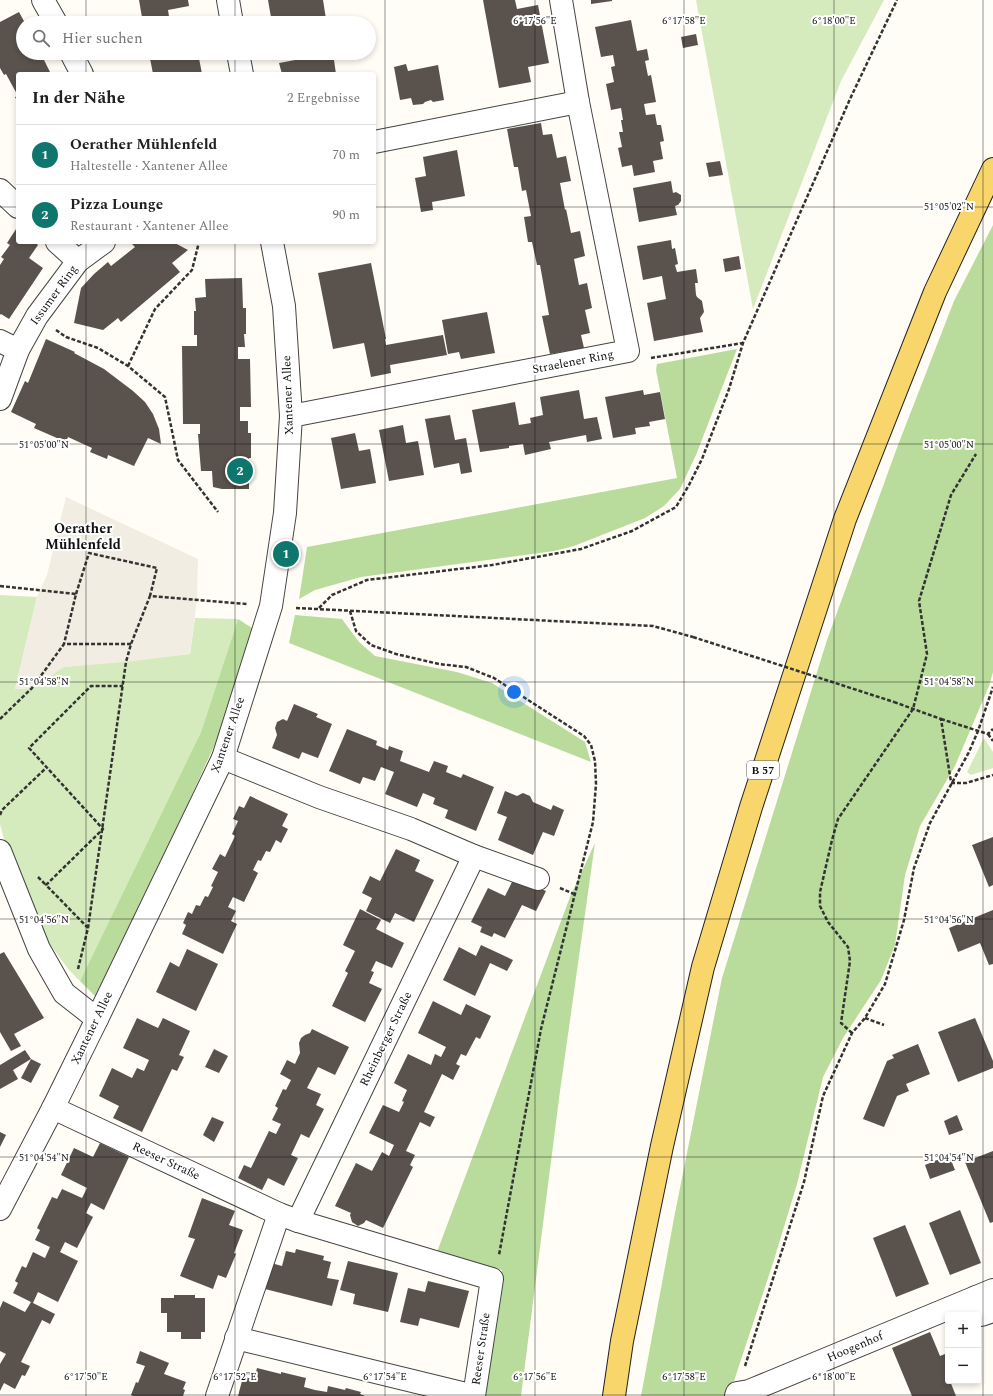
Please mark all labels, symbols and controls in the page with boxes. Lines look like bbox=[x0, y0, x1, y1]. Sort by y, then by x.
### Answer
text: 6°17'56"E bbox=[513, 13, 557, 29]
text: 6°17'58"E bbox=[662, 13, 706, 29]
text: 6°18'00"E bbox=[812, 13, 856, 29]
search box bbox=[16, 16, 376, 60]
icon: search bbox=[30, 27, 52, 49]
text: Hier suchen bbox=[62, 27, 143, 50]
text: In der Nähe bbox=[32, 85, 125, 111]
text: 2 Ergebnisse bbox=[287, 88, 360, 108]
text: Oerather Mühlenfeld bbox=[70, 133, 217, 156]
text: 1 bbox=[41, 145, 49, 165]
text: 70 m bbox=[333, 145, 360, 165]
text: Haltestelle · Xantener Allee bbox=[70, 156, 228, 176]
text: Pizza Lounge bbox=[70, 193, 163, 216]
text: 51°05'02"N bbox=[924, 199, 974, 215]
text: 2 bbox=[41, 205, 49, 225]
text: 90 m bbox=[333, 205, 360, 225]
text: Restaurant · Xantener Allee bbox=[70, 216, 228, 236]
street label: Issumer Ring bbox=[26, 261, 82, 329]
street label: Straelener Ring bbox=[531, 345, 615, 379]
street label: Xantener Allee bbox=[277, 355, 299, 435]
text: 51°05'00"N bbox=[19, 437, 69, 453]
text: 51°05'00"N bbox=[924, 437, 974, 453]
pin: 2 bbox=[227, 456, 253, 486]
district label: Oerather Mühlenfeld bbox=[45, 518, 121, 555]
pin: 1 bbox=[273, 539, 299, 569]
text: 51°04'58"N bbox=[19, 674, 69, 690]
text: 51°04'58"N bbox=[924, 674, 974, 690]
your location bbox=[504, 682, 524, 702]
street label: Xantener Allee bbox=[206, 694, 250, 776]
road number: B 57 bbox=[747, 761, 779, 779]
text: 51°04'56"N bbox=[19, 912, 69, 928]
text: 51°04'56"N bbox=[924, 912, 974, 928]
street label: Xantener Allee bbox=[66, 988, 118, 1068]
street label: Rheinberger Straße bbox=[355, 988, 417, 1090]
street label: Reeser Straße bbox=[129, 1137, 203, 1185]
text: 51°04'54"N bbox=[19, 1150, 69, 1166]
text: 51°04'54"N bbox=[924, 1150, 974, 1166]
street label: Reeser Straße bbox=[467, 1311, 496, 1386]
map controls bbox=[945, 1312, 981, 1384]
button: + bbox=[945, 1312, 981, 1348]
street label: Hoogenhof bbox=[824, 1326, 887, 1367]
button: − bbox=[945, 1348, 981, 1384]
text: 6°17'50"E bbox=[64, 1369, 108, 1385]
text: 6°17'52"E bbox=[213, 1369, 257, 1385]
text: 6°17'54"E bbox=[363, 1369, 407, 1385]
text: 6°17'56"E bbox=[513, 1369, 557, 1385]
text: 6°17'58"E bbox=[662, 1369, 706, 1385]
text: 6°18'00"E bbox=[812, 1369, 856, 1385]

